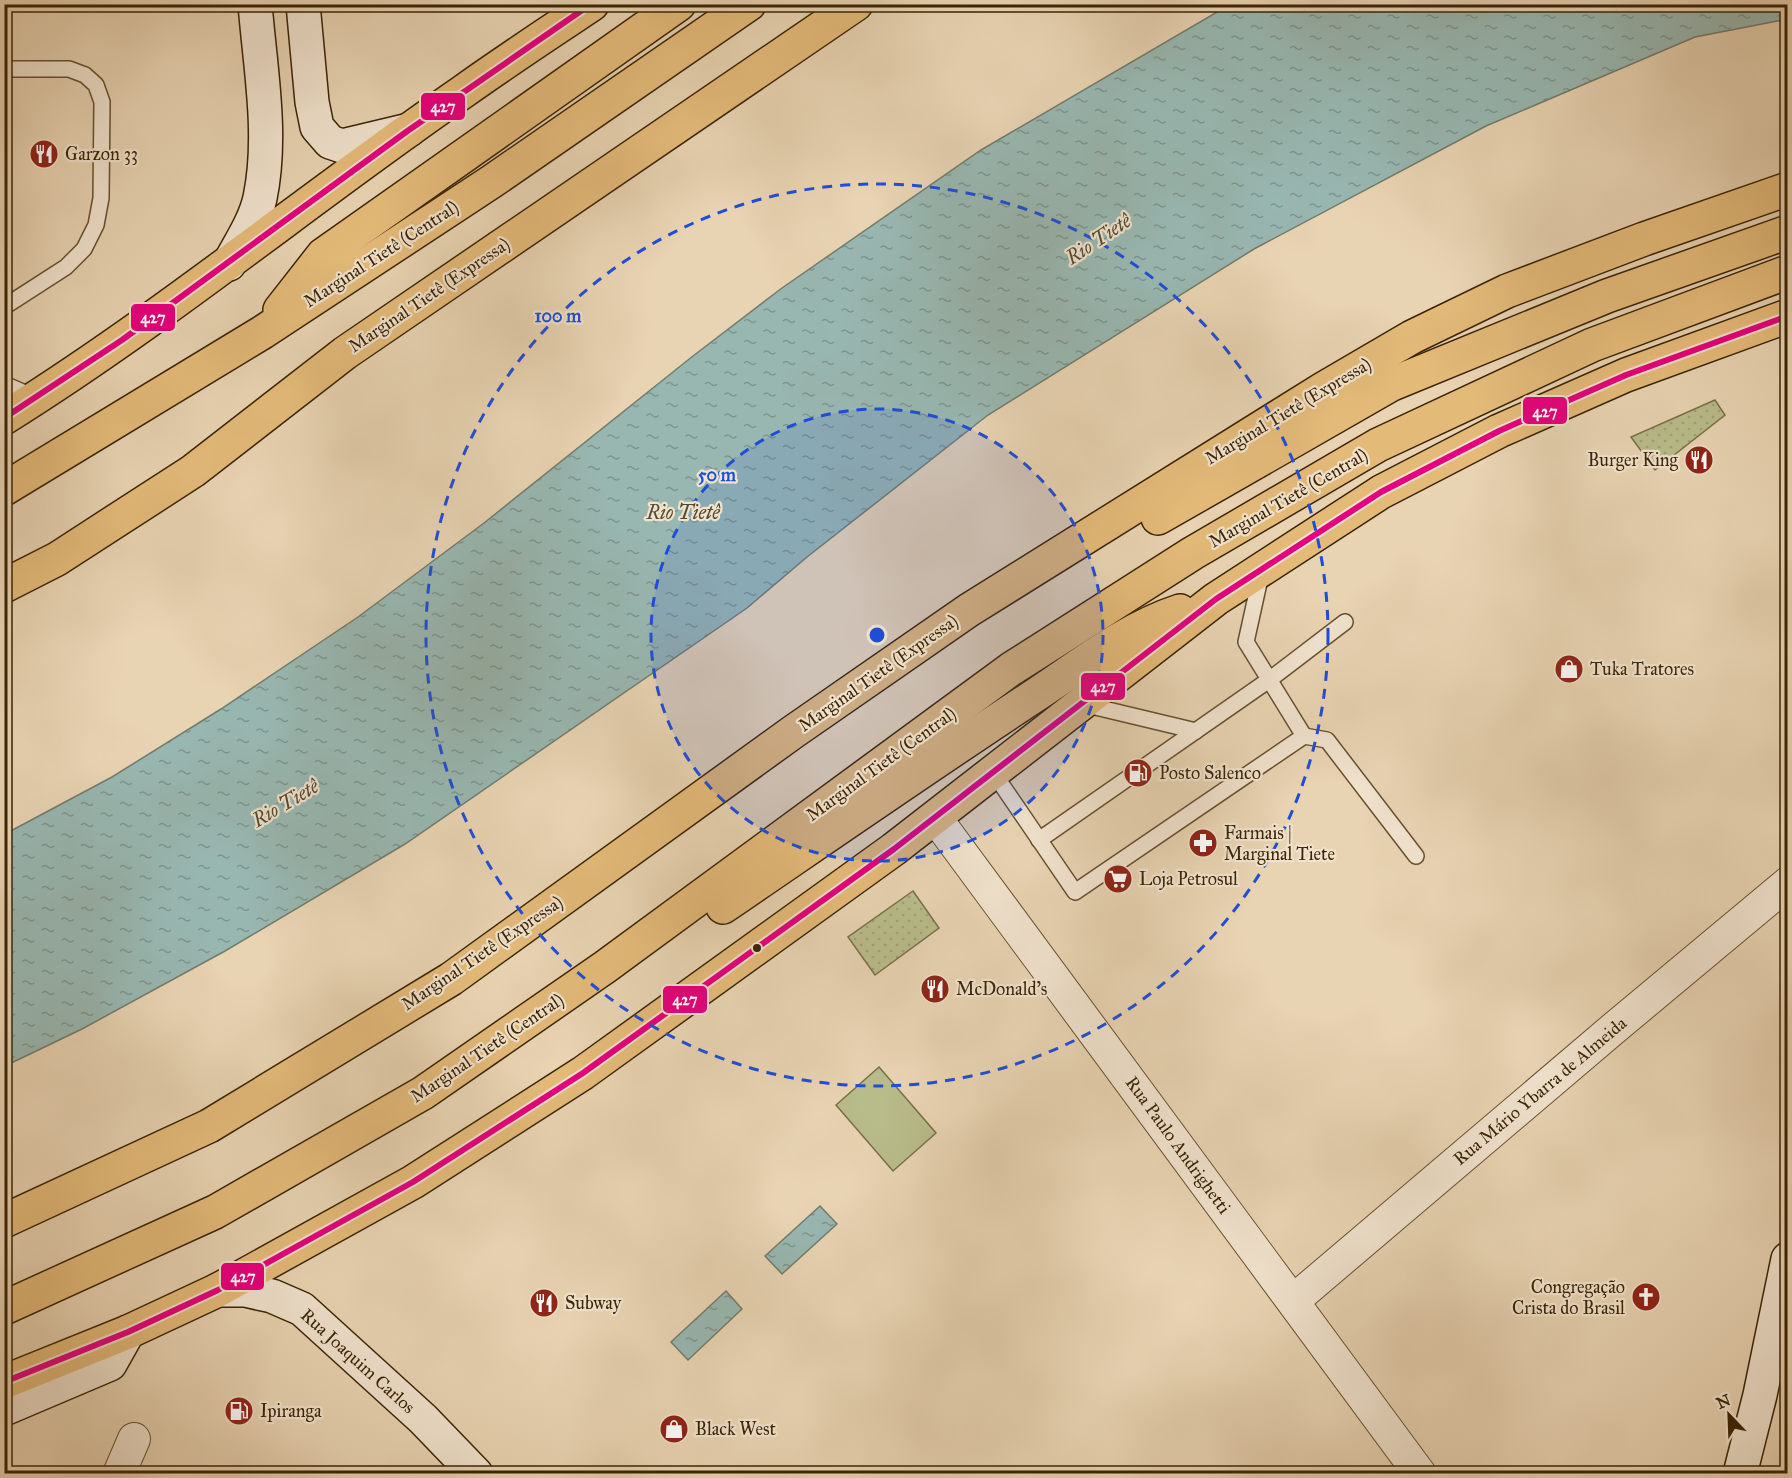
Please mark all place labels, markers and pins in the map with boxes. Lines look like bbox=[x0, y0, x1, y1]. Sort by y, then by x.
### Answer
restaurant icon: Garzon 33 bbox=[28, 138, 60, 170]
place label: Garzon 33 bbox=[65, 143, 138, 165]
restaurant icon: Burger King bbox=[1683, 444, 1715, 476]
place label: Burger King bbox=[1587, 449, 1679, 472]
centre of rings bbox=[867, 625, 887, 645]
shop icon: Tuka Tratores bbox=[1553, 653, 1585, 685]
place label: Tuka Tratores bbox=[1590, 658, 1694, 680]
fuel station icon: Posto Salenco bbox=[1122, 757, 1154, 789]
place label: Posto Salenco bbox=[1159, 762, 1261, 784]
place label: Farmais | Marginal Tiete bbox=[1224, 822, 1335, 866]
pharmacy icon: Farmais | Marginal Tiete bbox=[1187, 827, 1219, 859]
supermarket icon: Loja Petrosul bbox=[1102, 863, 1134, 895]
place label: Loja Petrosul bbox=[1139, 868, 1238, 890]
unlabelled marker bbox=[751, 942, 763, 954]
restaurant icon: McDonald's bbox=[919, 973, 951, 1005]
place label: McDonald's bbox=[956, 978, 1047, 1000]
place label: Congregação Crista do Brasil bbox=[1512, 1276, 1625, 1319]
church icon: Congregação Crista do Brasil bbox=[1630, 1281, 1662, 1313]
restaurant icon: Subway bbox=[528, 1287, 560, 1319]
place label: Subway bbox=[565, 1292, 622, 1314]
fuel station icon: Ipiranga bbox=[223, 1395, 255, 1427]
place label: Ipiranga bbox=[260, 1400, 322, 1423]
shop icon: Black West bbox=[658, 1413, 690, 1445]
place label: Black West bbox=[695, 1418, 777, 1440]

